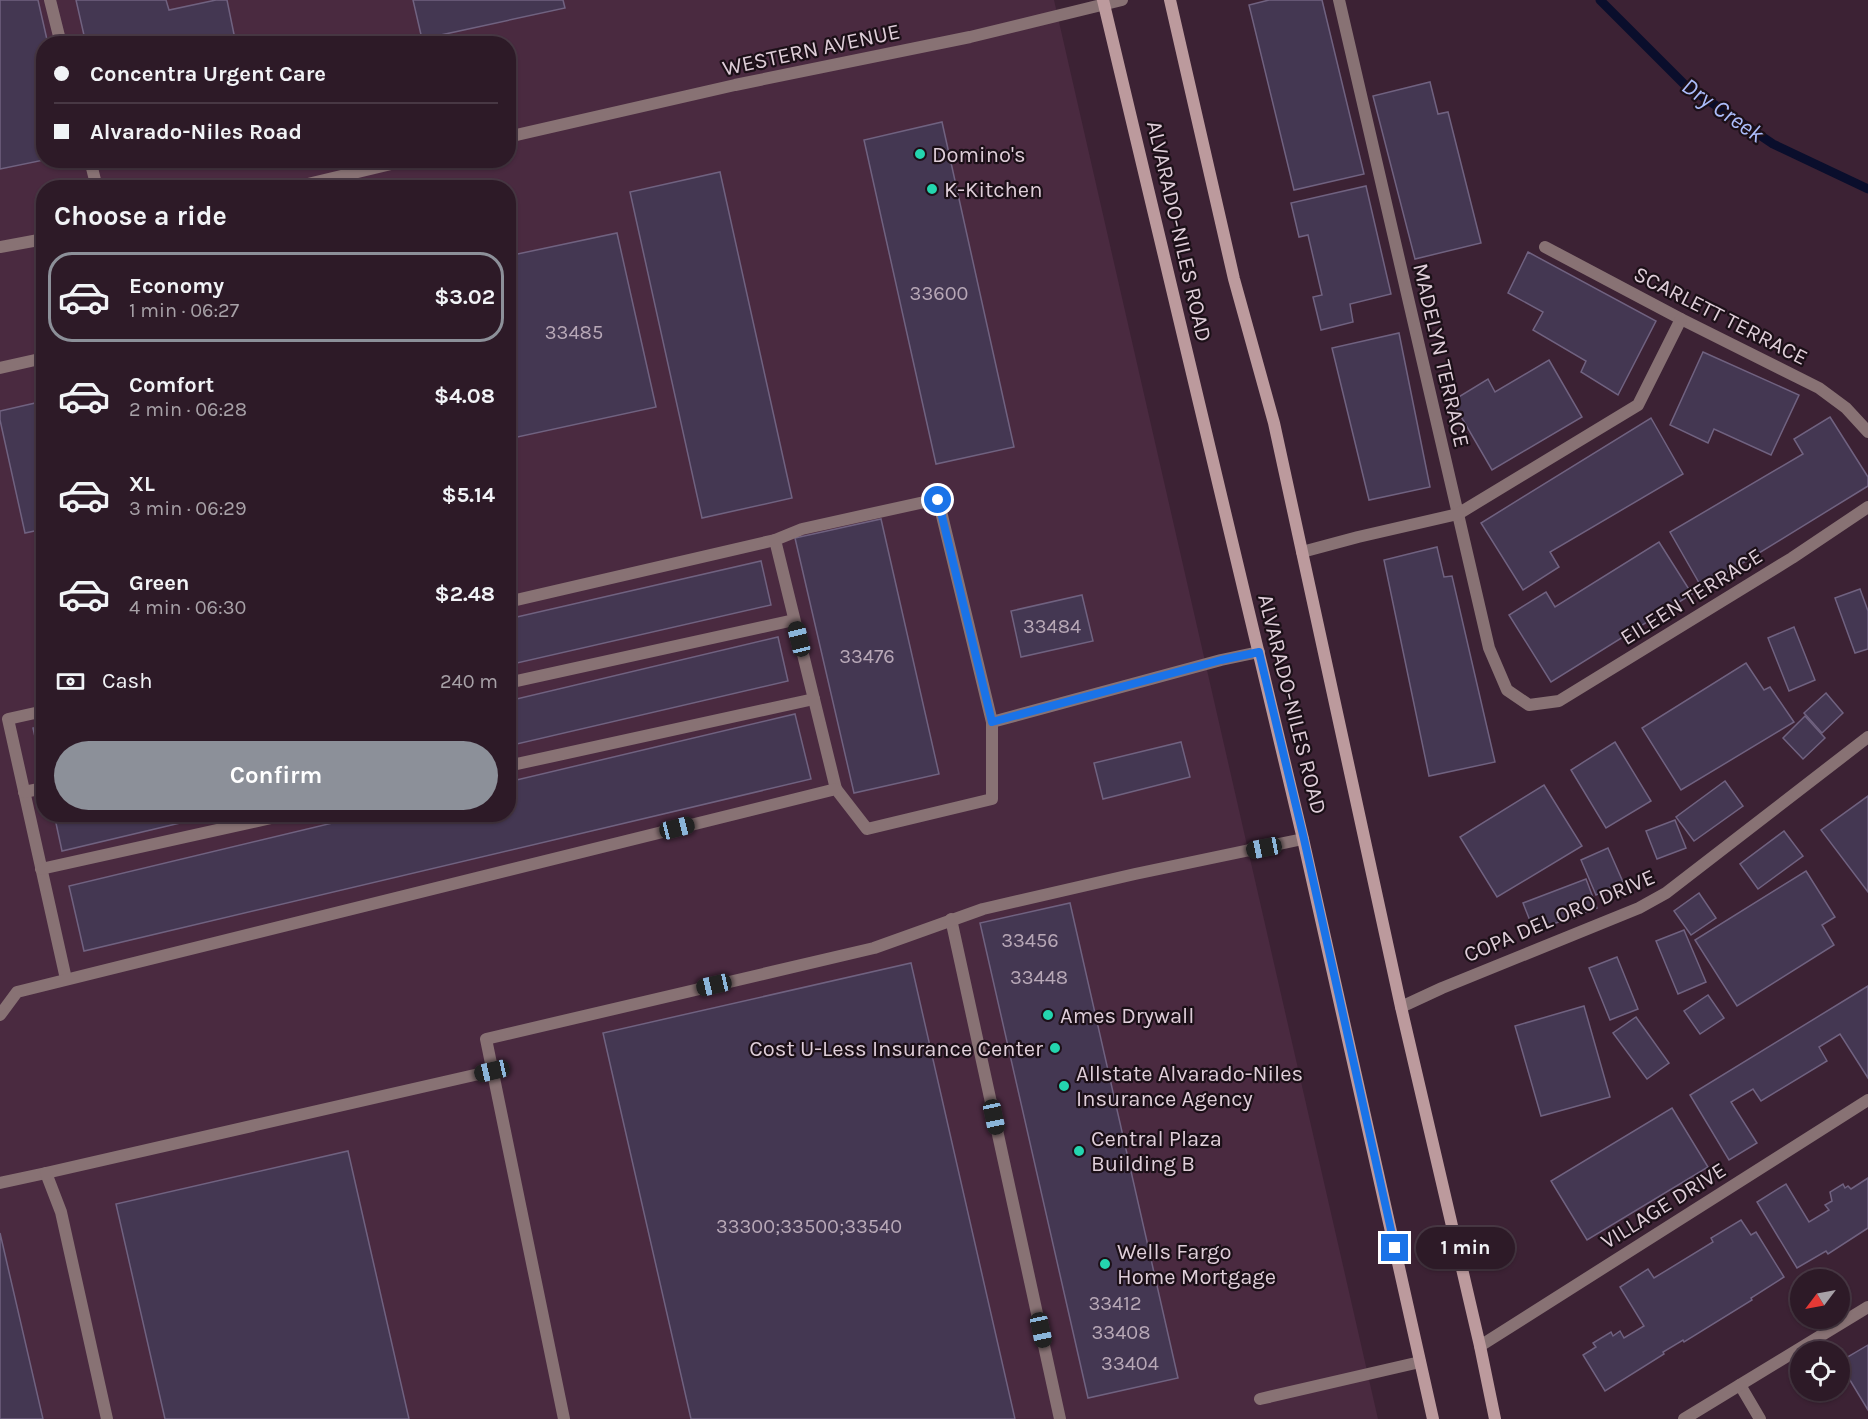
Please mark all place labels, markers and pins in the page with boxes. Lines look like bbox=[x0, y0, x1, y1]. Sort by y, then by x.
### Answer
place label: Domino's bbox=[932, 142, 1026, 168]
marker: Domino's bbox=[913, 147, 927, 161]
place label: K-Kitchen bbox=[944, 177, 1042, 203]
marker: K-Kitchen bbox=[925, 182, 939, 196]
place label: Ames Drywall bbox=[1060, 1003, 1194, 1029]
marker: Ames Drywall bbox=[1041, 1008, 1055, 1022]
place label: Cost U-Less Insurance Center bbox=[749, 1036, 1043, 1062]
marker: Cost U-Less Insurance Center bbox=[1048, 1041, 1062, 1055]
place label: Allstate Alvarado-Niles Insurance Agency bbox=[1076, 1061, 1303, 1112]
marker: Allstate Alvarado-Niles Insurance Agency bbox=[1057, 1079, 1071, 1093]
place label: Central Plaza Building B bbox=[1091, 1126, 1222, 1177]
marker: Central Plaza Building B bbox=[1072, 1144, 1086, 1158]
place label: Wells Fargo Home Mortgage bbox=[1117, 1239, 1276, 1290]
marker: Wells Fargo Home Mortgage bbox=[1098, 1257, 1112, 1271]

